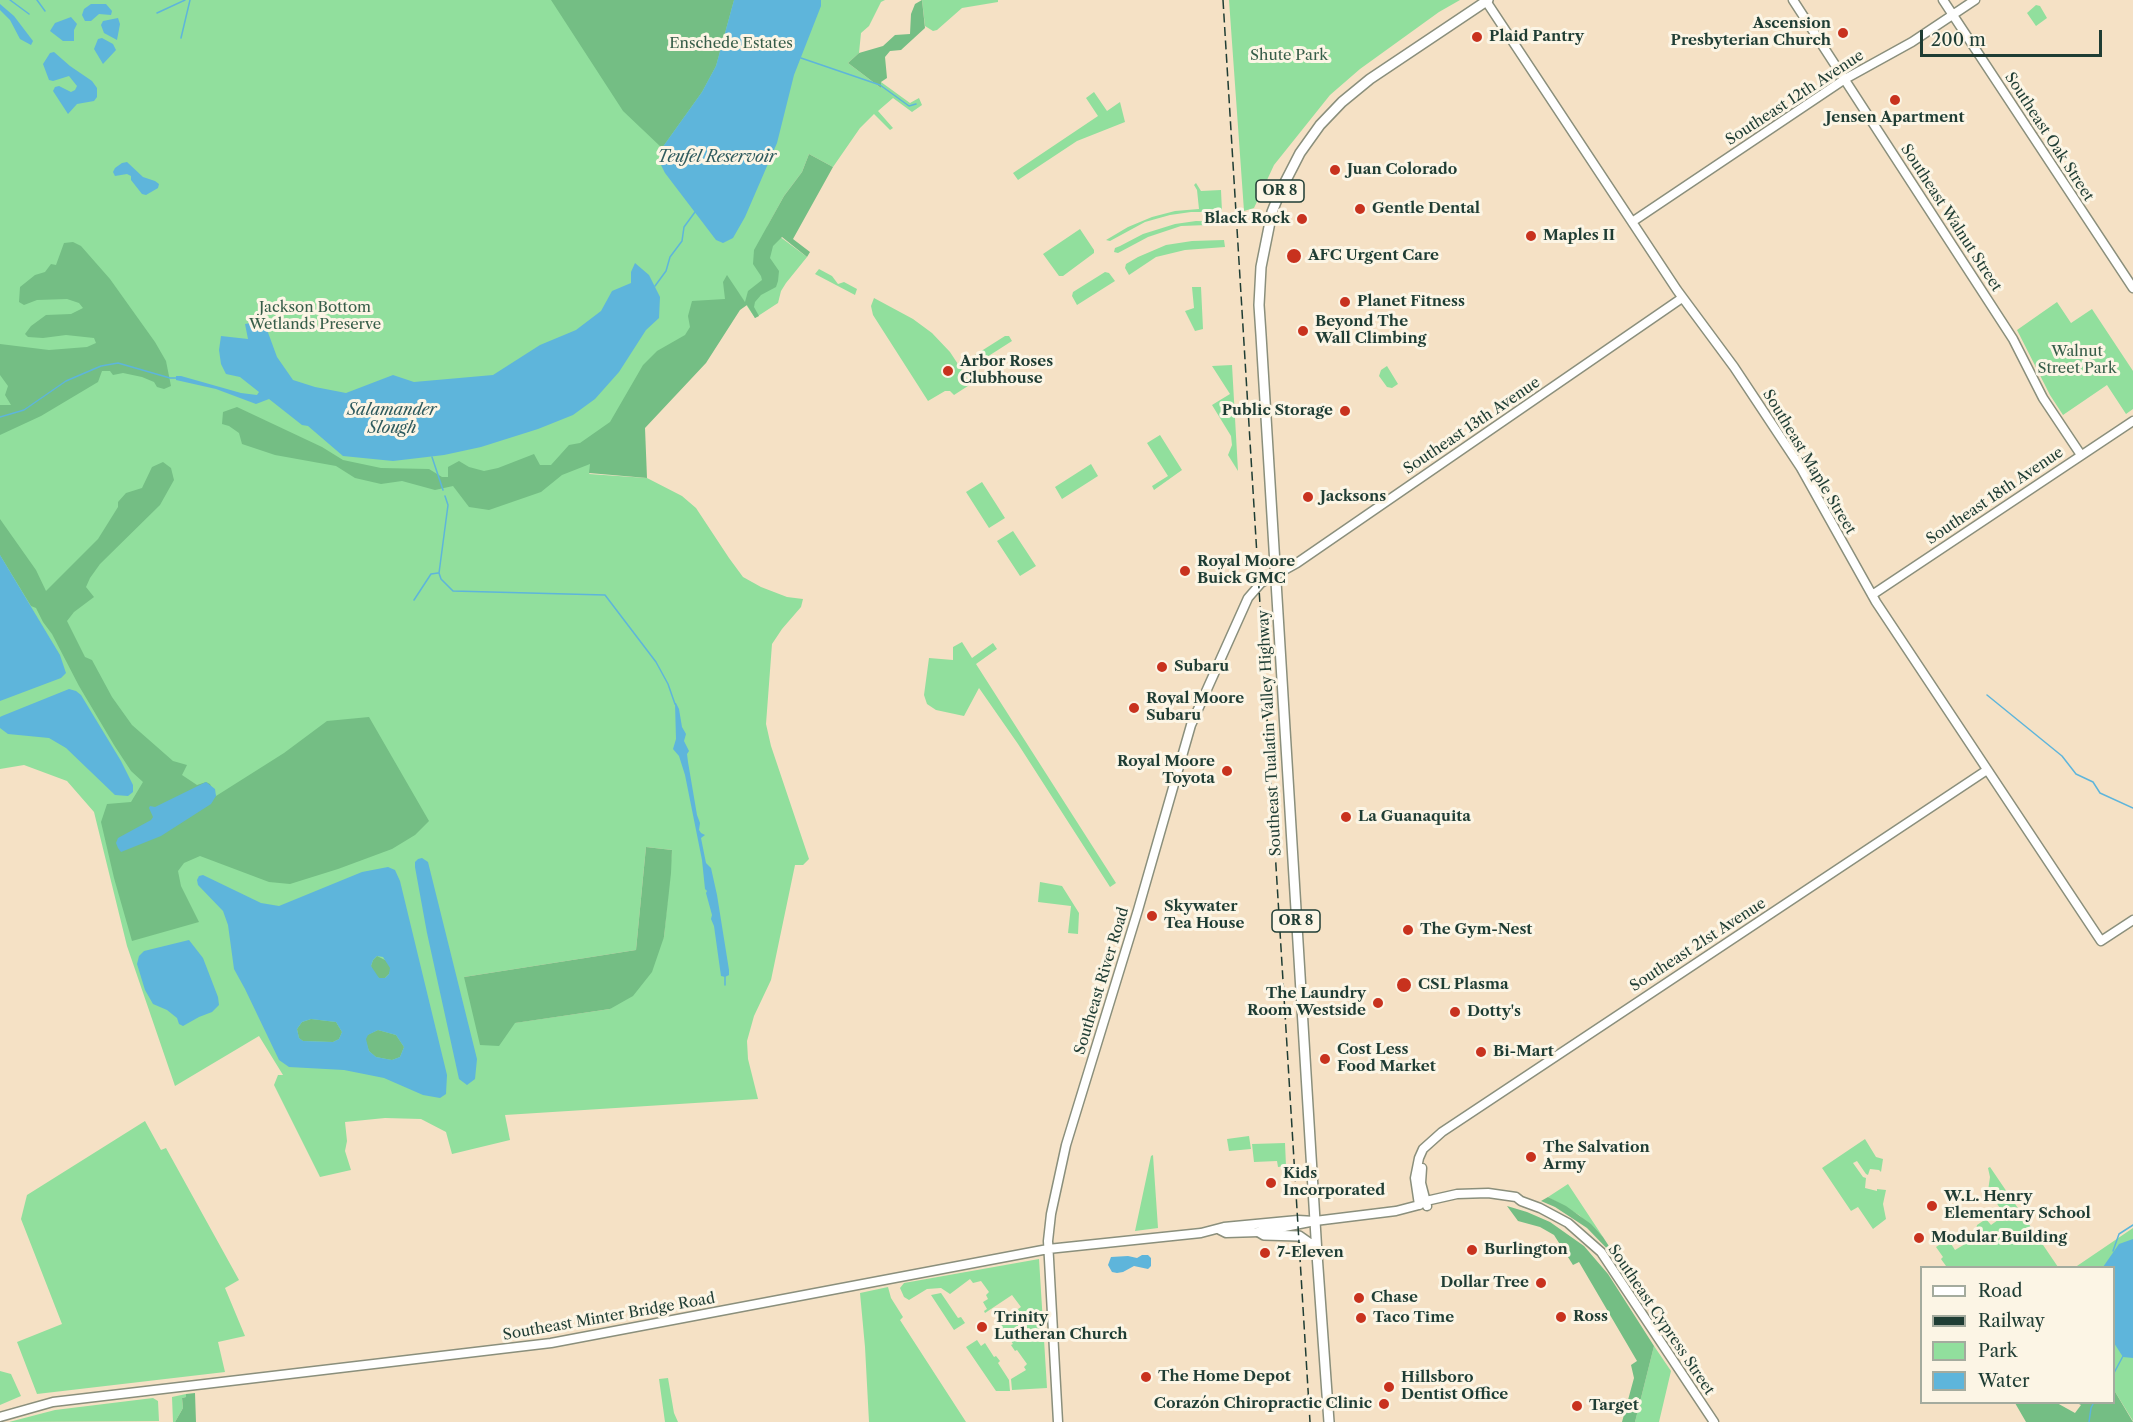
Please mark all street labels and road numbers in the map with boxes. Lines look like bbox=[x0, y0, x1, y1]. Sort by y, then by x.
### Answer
street label: Southeast 12th Avenue bbox=[1723, 47, 1867, 149]
street label: Southeast Oak Street bbox=[2001, 69, 2097, 205]
street label: Southeast Walnut Street bbox=[1897, 141, 2005, 295]
road number: OR 8 bbox=[1256, 180, 1304, 202]
street label: Southeast 13th Avenue bbox=[1400, 374, 1544, 478]
street label: Southeast Maple Street bbox=[1759, 386, 1859, 538]
street label: Southeast 18th Avenue bbox=[1923, 443, 2067, 549]
street label: Southeast Tualatin Valley Highway bbox=[1255, 609, 1285, 857]
street label: Southeast 21st Avenue bbox=[1627, 894, 1769, 996]
street label: Southeast River Road bbox=[1071, 905, 1133, 1057]
road number: OR 8 bbox=[1272, 910, 1320, 932]
street label: Southeast Cypress Street bbox=[1604, 1241, 1718, 1399]
street label: Southeast Minter Bridge Road bbox=[502, 1289, 716, 1345]

